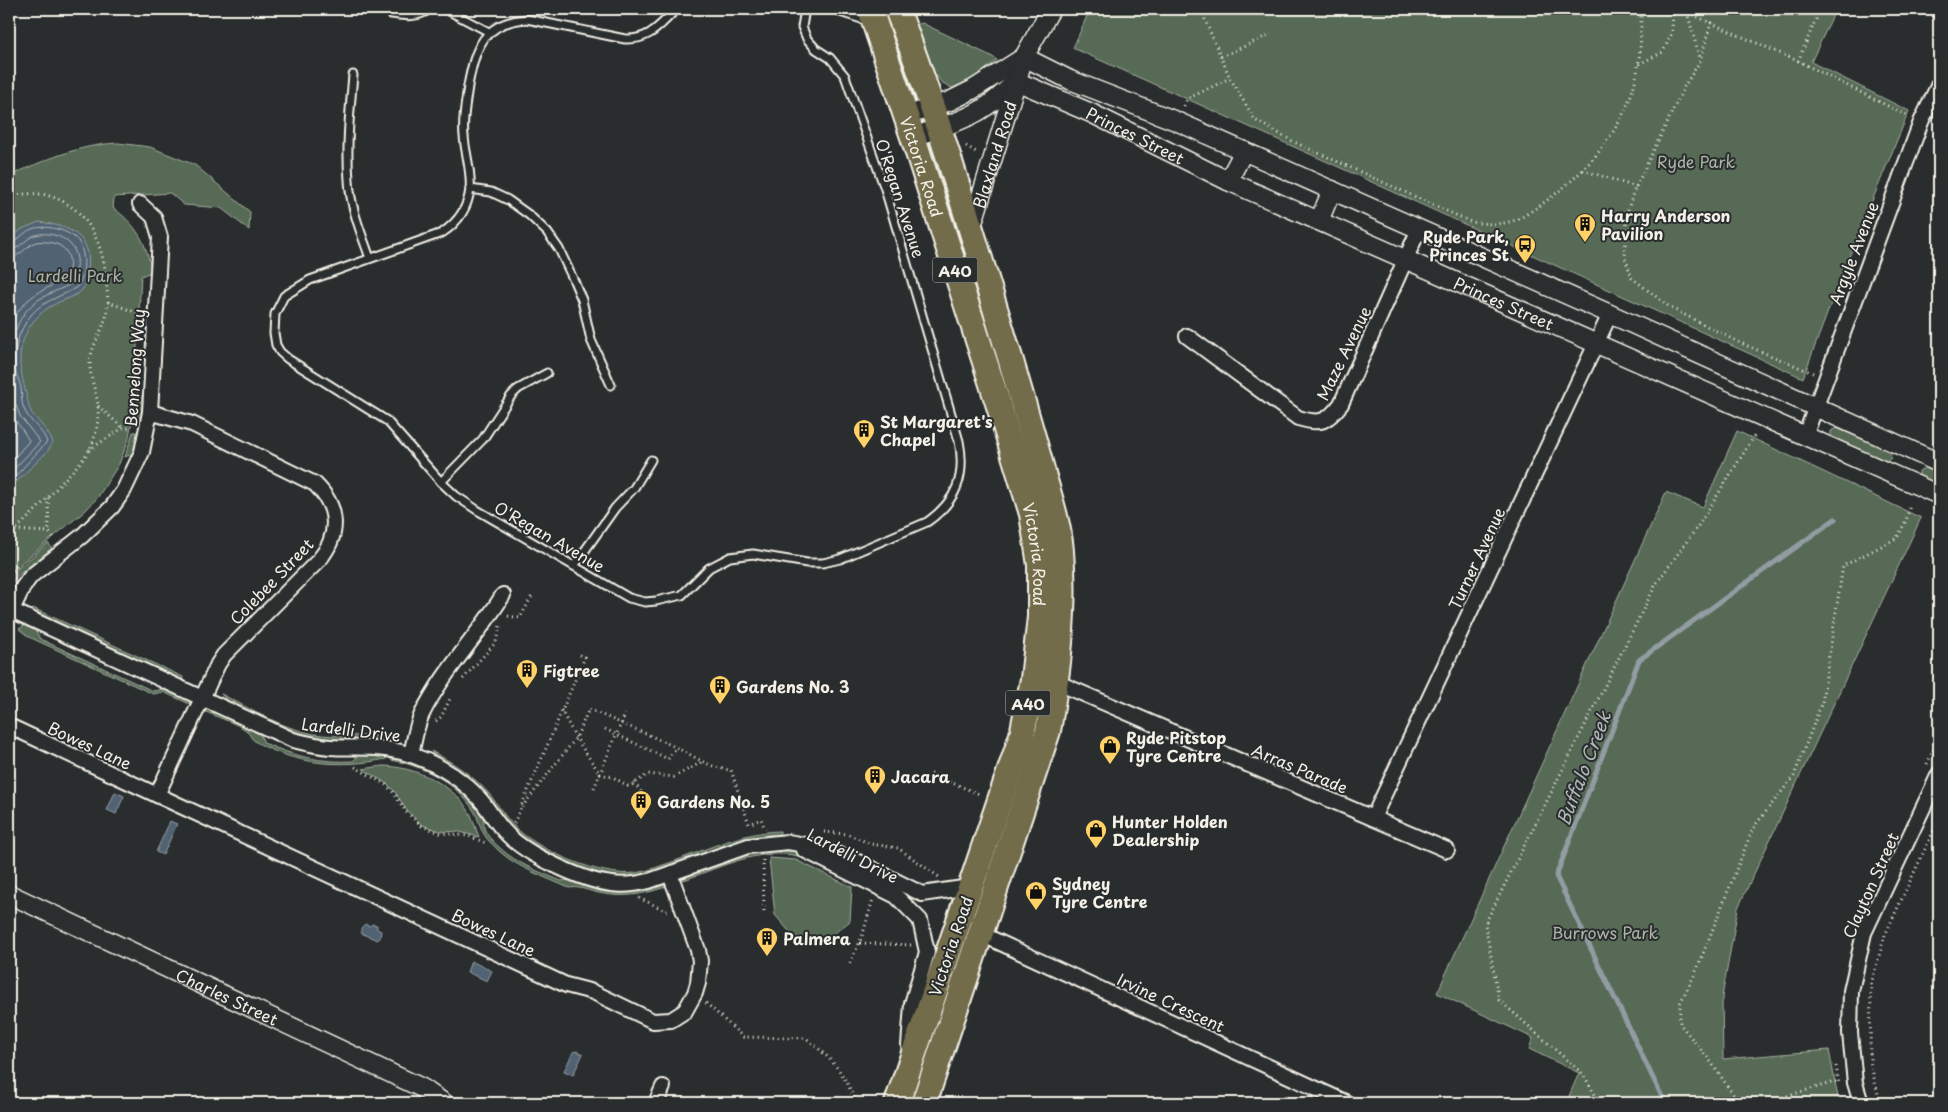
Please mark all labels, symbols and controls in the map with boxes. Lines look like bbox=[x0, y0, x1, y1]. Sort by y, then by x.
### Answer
street label: Blaxland Road bbox=[966, 98, 1022, 211]
street label: Princes Street bbox=[1082, 101, 1189, 170]
street label: Victoria Road bbox=[895, 113, 950, 220]
street label: O'Regan Avenue bbox=[870, 135, 932, 261]
park label: Ryde Park bbox=[1657, 149, 1735, 173]
street label: Argyle Avenue bbox=[1822, 198, 1884, 308]
place label: Harry Anderson Pavilion bbox=[1601, 203, 1731, 245]
building icon: Harry Anderson Pavilion bbox=[1573, 212, 1597, 243]
place label: Ryde Park, Princes St bbox=[1423, 224, 1509, 266]
bus stop icon: Ryde Park, Princes St bbox=[1513, 233, 1537, 264]
road number: A40 bbox=[932, 258, 978, 282]
park label: Lardelli Park bbox=[28, 263, 123, 287]
street label: Princes Street bbox=[1450, 270, 1558, 336]
street label: Maze Avenue bbox=[1310, 302, 1376, 404]
street label: Bennelong Way bbox=[118, 308, 150, 428]
place label: St Margaret's Chapel bbox=[880, 409, 993, 451]
building icon: St Margaret's Chapel bbox=[852, 418, 876, 449]
street label: O'Regan Avenue bbox=[490, 495, 610, 577]
street label: Victoria Road bbox=[1017, 499, 1052, 606]
street label: Turner Avenue bbox=[1442, 503, 1510, 613]
street label: Colebee Street bbox=[224, 532, 319, 630]
building icon: Figtree bbox=[515, 658, 539, 689]
place label: Figtree bbox=[543, 658, 599, 682]
building icon: Gardens No. 3 bbox=[708, 674, 732, 705]
place label: Gardens No. 3 bbox=[736, 674, 849, 698]
road number: A40 bbox=[1006, 690, 1050, 716]
water label: Buffalo Creek bbox=[1549, 706, 1618, 829]
street label: Lardelli Drive bbox=[300, 711, 402, 747]
street label: Bowes Lane bbox=[44, 715, 136, 775]
place label: Ryde Pitstop Tyre Centre bbox=[1126, 725, 1226, 767]
shop icon: Ryde Pitstop Tyre Centre bbox=[1098, 734, 1122, 765]
street label: Arras Parade bbox=[1248, 737, 1352, 799]
building icon: Jacara bbox=[863, 764, 887, 795]
place label: Jacara bbox=[891, 764, 950, 788]
building icon: Gardens No. 5 bbox=[629, 789, 653, 820]
place label: Gardens No. 5 bbox=[657, 789, 770, 813]
place label: Hunter Holden Dealership bbox=[1112, 809, 1228, 851]
shop icon: Hunter Holden Dealership bbox=[1084, 818, 1108, 849]
street label: Lardelli Drive bbox=[803, 822, 903, 888]
street label: Clayton Street bbox=[1836, 828, 1904, 942]
place label: Sydney Tyre Centre bbox=[1052, 871, 1148, 913]
shop icon: Sydney Tyre Centre bbox=[1024, 880, 1048, 911]
street label: Victoria Road bbox=[922, 893, 978, 999]
street label: Bowes Lane bbox=[448, 902, 540, 962]
park label: Burrows Park bbox=[1552, 920, 1658, 944]
building icon: Palmera bbox=[755, 926, 779, 957]
place label: Palmera bbox=[783, 926, 851, 950]
street label: Charles Street bbox=[172, 962, 283, 1031]
street label: Irvine Crescent bbox=[1113, 967, 1229, 1038]

